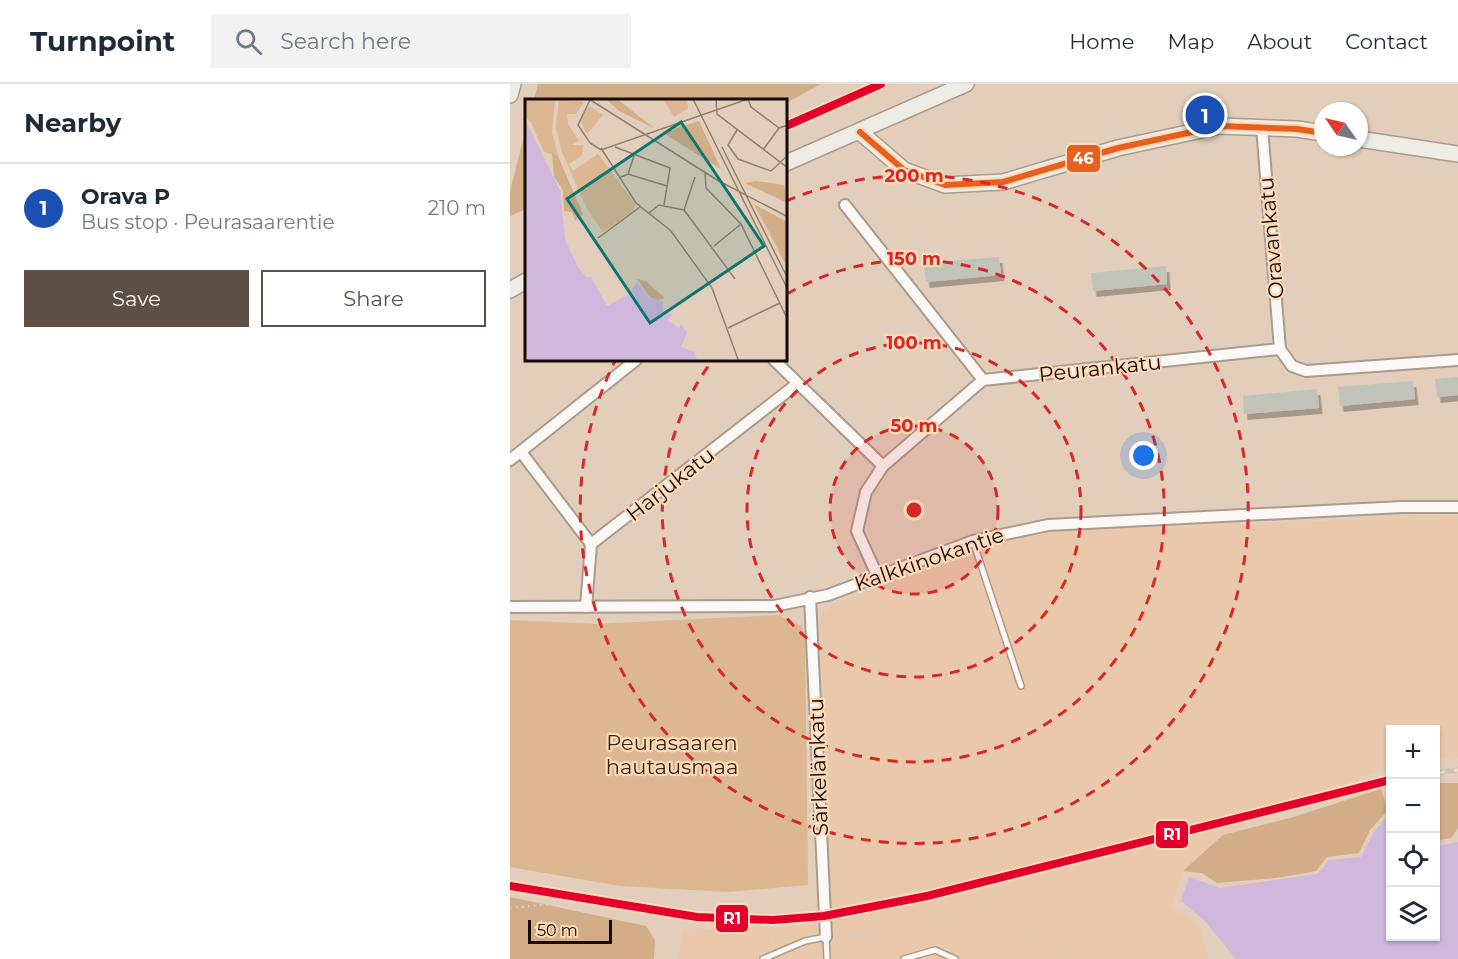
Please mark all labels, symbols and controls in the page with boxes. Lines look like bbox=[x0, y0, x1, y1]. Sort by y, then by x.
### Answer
search box bbox=[211, 14, 631, 68]
text: Turnpoint bbox=[30, 24, 175, 58]
icon: search bbox=[232, 25, 265, 58]
text: Search here bbox=[280, 28, 411, 55]
text: Home bbox=[1069, 29, 1134, 54]
text: Map bbox=[1167, 29, 1214, 54]
text: About bbox=[1247, 29, 1312, 54]
text: Contact bbox=[1345, 29, 1428, 54]
pin: 1 bbox=[1186, 93, 1224, 138]
inset map bbox=[525, 99, 788, 362]
north arrow bbox=[1314, 102, 1368, 156]
text: Nearby bbox=[24, 107, 121, 139]
line badge: 46 bbox=[1066, 144, 1101, 173]
text: 46 bbox=[1072, 149, 1094, 168]
text: 200 m bbox=[884, 165, 944, 187]
street label: Oravankatu bbox=[1253, 176, 1289, 300]
text: Orava P bbox=[81, 183, 170, 210]
text: 1 bbox=[40, 196, 47, 220]
text: 210 m bbox=[428, 196, 486, 220]
text: Bus stop · Peurasaarentie bbox=[81, 210, 335, 234]
text: 150 m bbox=[887, 248, 941, 270]
button: Save bbox=[24, 270, 249, 327]
button: Share bbox=[261, 270, 486, 327]
text: 100 m bbox=[886, 332, 942, 354]
street label: Peurankatu bbox=[1037, 349, 1163, 387]
text: 50 m bbox=[891, 415, 937, 437]
your location bbox=[1129, 441, 1158, 470]
street label: Harjukatu bbox=[621, 442, 719, 526]
centre of rings bbox=[904, 500, 924, 520]
street label: Kalkkinokantie bbox=[851, 522, 1007, 596]
street label: Särkelänkatu bbox=[803, 698, 833, 836]
map controls bbox=[1386, 725, 1440, 941]
button: + bbox=[1386, 725, 1440, 779]
park label: Peurasaaren hautausmaa bbox=[606, 730, 738, 779]
button: − bbox=[1386, 779, 1440, 833]
line badge: R1 bbox=[1155, 820, 1189, 849]
text: R1 bbox=[1163, 825, 1181, 844]
button: locate bbox=[1386, 833, 1440, 887]
button: layers bbox=[1386, 887, 1440, 941]
line badge: R1 bbox=[715, 904, 749, 933]
text: R1 bbox=[723, 909, 741, 928]
scale bar bbox=[528, 917, 612, 944]
text: 50 m bbox=[537, 921, 578, 940]

